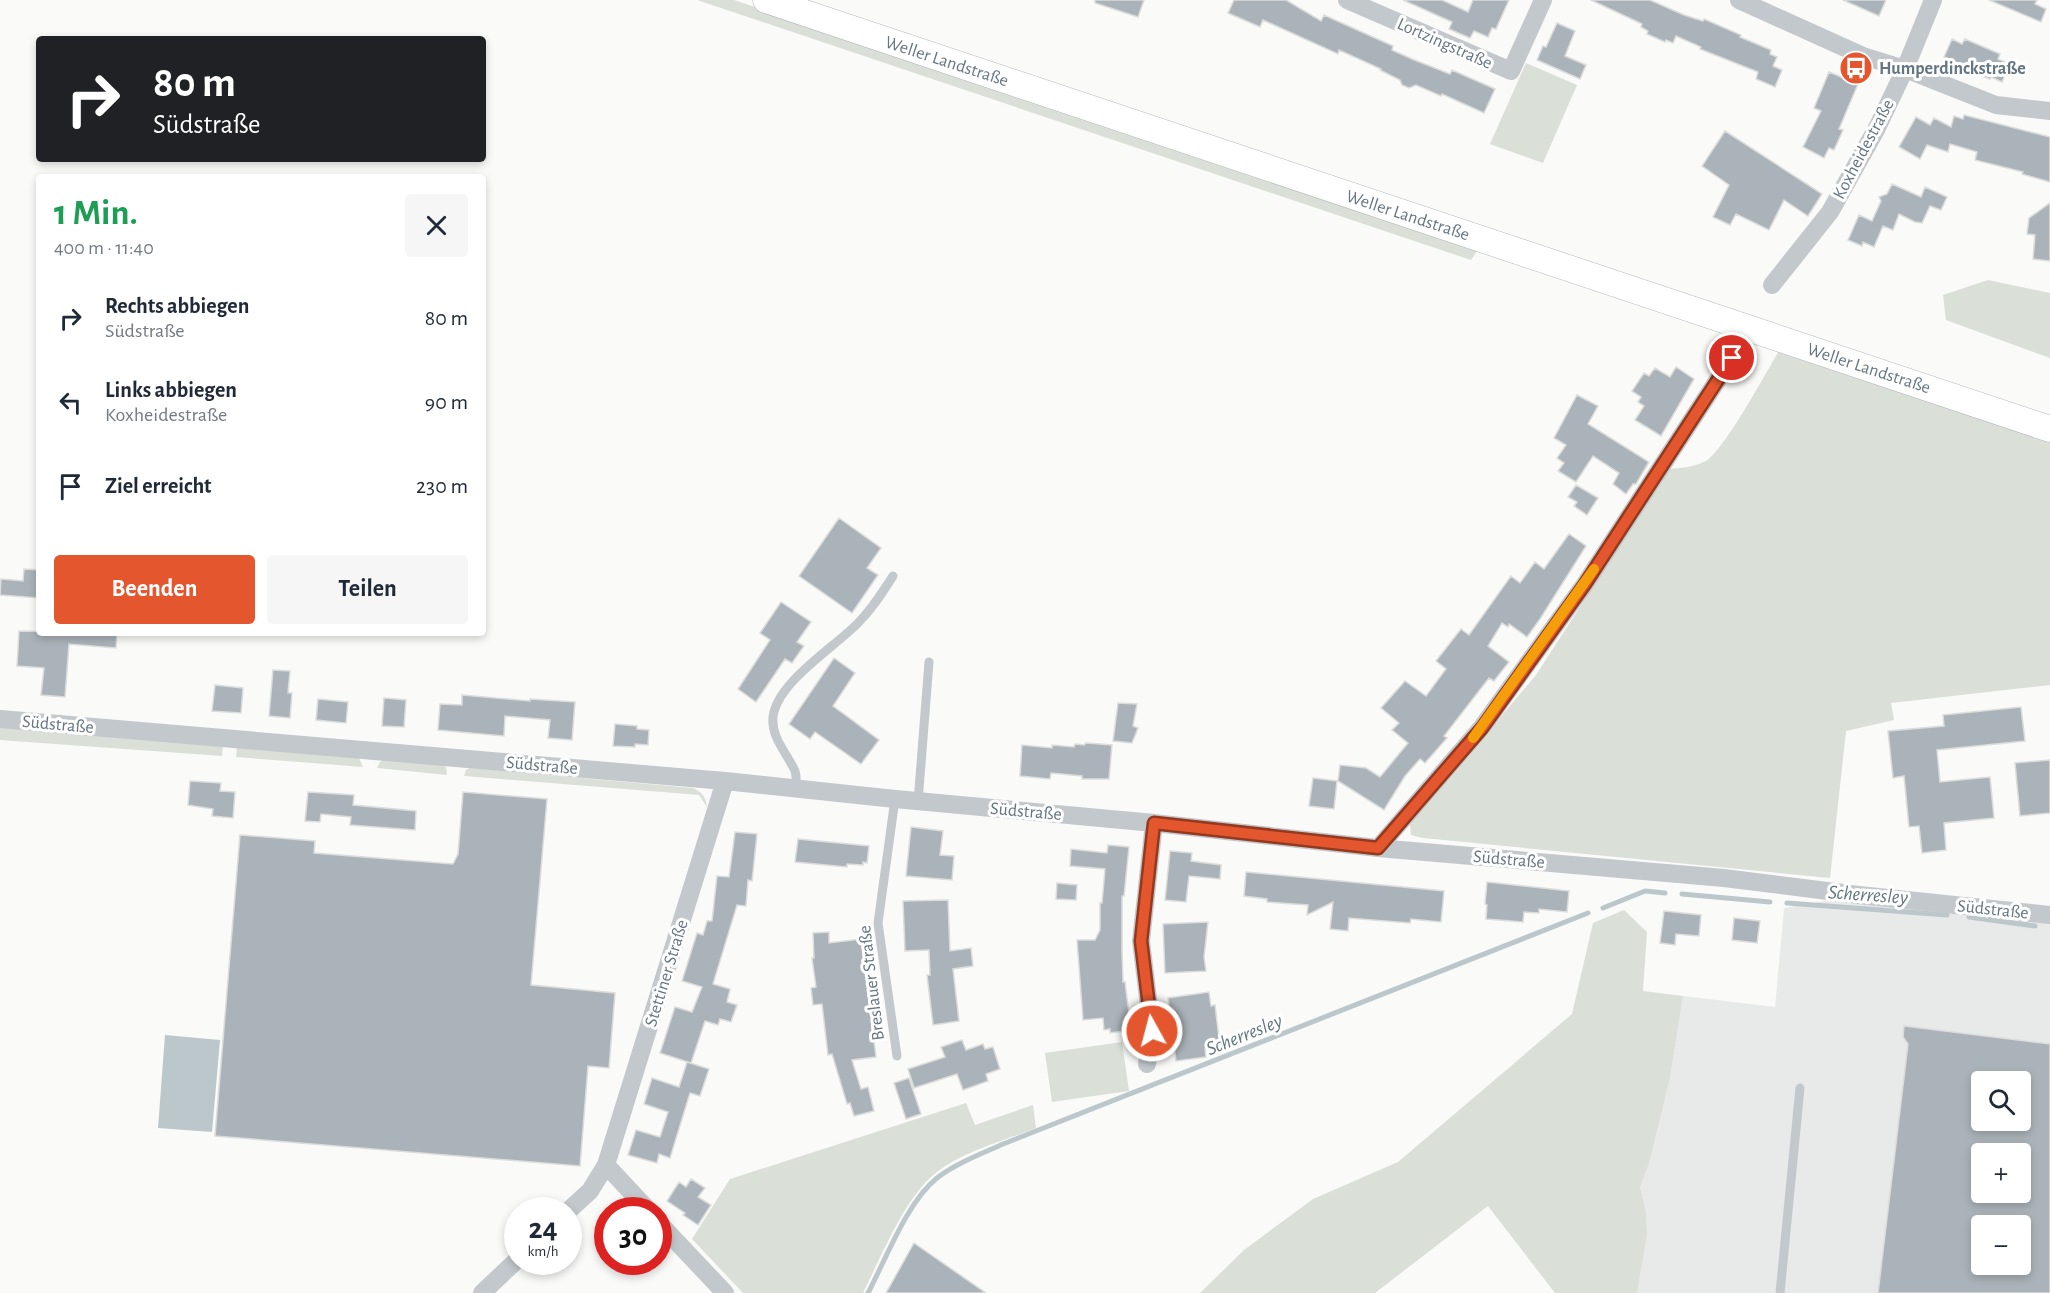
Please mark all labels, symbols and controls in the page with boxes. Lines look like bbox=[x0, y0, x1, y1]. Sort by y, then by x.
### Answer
street label: Lortzingstraße bbox=[1394, 15, 1495, 73]
street label: Weller Landstraße bbox=[883, 34, 1011, 90]
bus stop icon: Humperdinckstraße bbox=[1838, 50, 1874, 86]
icon: right bbox=[54, 60, 132, 138]
place label: Humperdinckstraße bbox=[1879, 60, 2026, 78]
text: 80 m bbox=[153, 62, 236, 104]
street label: Koxheidestraße bbox=[1830, 97, 1898, 202]
text: Südstraße bbox=[153, 111, 260, 138]
street label: Weller Landstraße bbox=[1344, 188, 1472, 244]
button: close bbox=[405, 194, 468, 257]
text: 1 Min. bbox=[54, 195, 138, 231]
text: 400 m · 11:40 bbox=[54, 238, 154, 258]
text: Rechts abbiegen bbox=[105, 295, 249, 317]
icon: right bbox=[54, 302, 87, 335]
text: 80 m bbox=[425, 307, 468, 329]
text: Südstraße bbox=[105, 321, 185, 341]
pin bbox=[1706, 332, 1757, 383]
icon: arrive bbox=[1715, 341, 1748, 374]
street label: Weller Landstraße bbox=[1805, 341, 1933, 397]
text: Links abbiegen bbox=[105, 379, 237, 401]
icon: left bbox=[54, 386, 87, 419]
text: 90 m bbox=[425, 391, 468, 413]
text: Koxheidestraße bbox=[105, 405, 227, 425]
icon: arrive bbox=[54, 470, 87, 503]
text: Ziel erreicht bbox=[105, 475, 212, 497]
text: 230 m bbox=[416, 475, 468, 497]
button: Beenden bbox=[54, 555, 255, 624]
button: Teilen bbox=[267, 555, 468, 624]
street label: Südstraße bbox=[21, 713, 94, 737]
street label: Südstraße bbox=[505, 754, 578, 778]
street label: Südstraße bbox=[989, 800, 1062, 824]
street label: Südstraße bbox=[1472, 848, 1545, 872]
water label: Scherresley bbox=[1827, 882, 1909, 908]
street label: Südstraße bbox=[1956, 897, 2029, 923]
street label: Stettiner Straße bbox=[642, 918, 692, 1029]
street label: Breslauer Straße bbox=[856, 924, 888, 1041]
position arrow bbox=[1120, 999, 1184, 1063]
water label: Scherresley bbox=[1204, 1010, 1286, 1059]
map controls bbox=[1971, 1071, 2031, 1275]
button: search bbox=[1971, 1071, 2031, 1131]
button: + bbox=[1971, 1143, 2031, 1203]
speed limit sign: 30 bbox=[594, 1197, 672, 1275]
text: 24 bbox=[528, 1214, 558, 1244]
button: − bbox=[1971, 1215, 2031, 1275]
text: km/h bbox=[528, 1244, 558, 1259]

